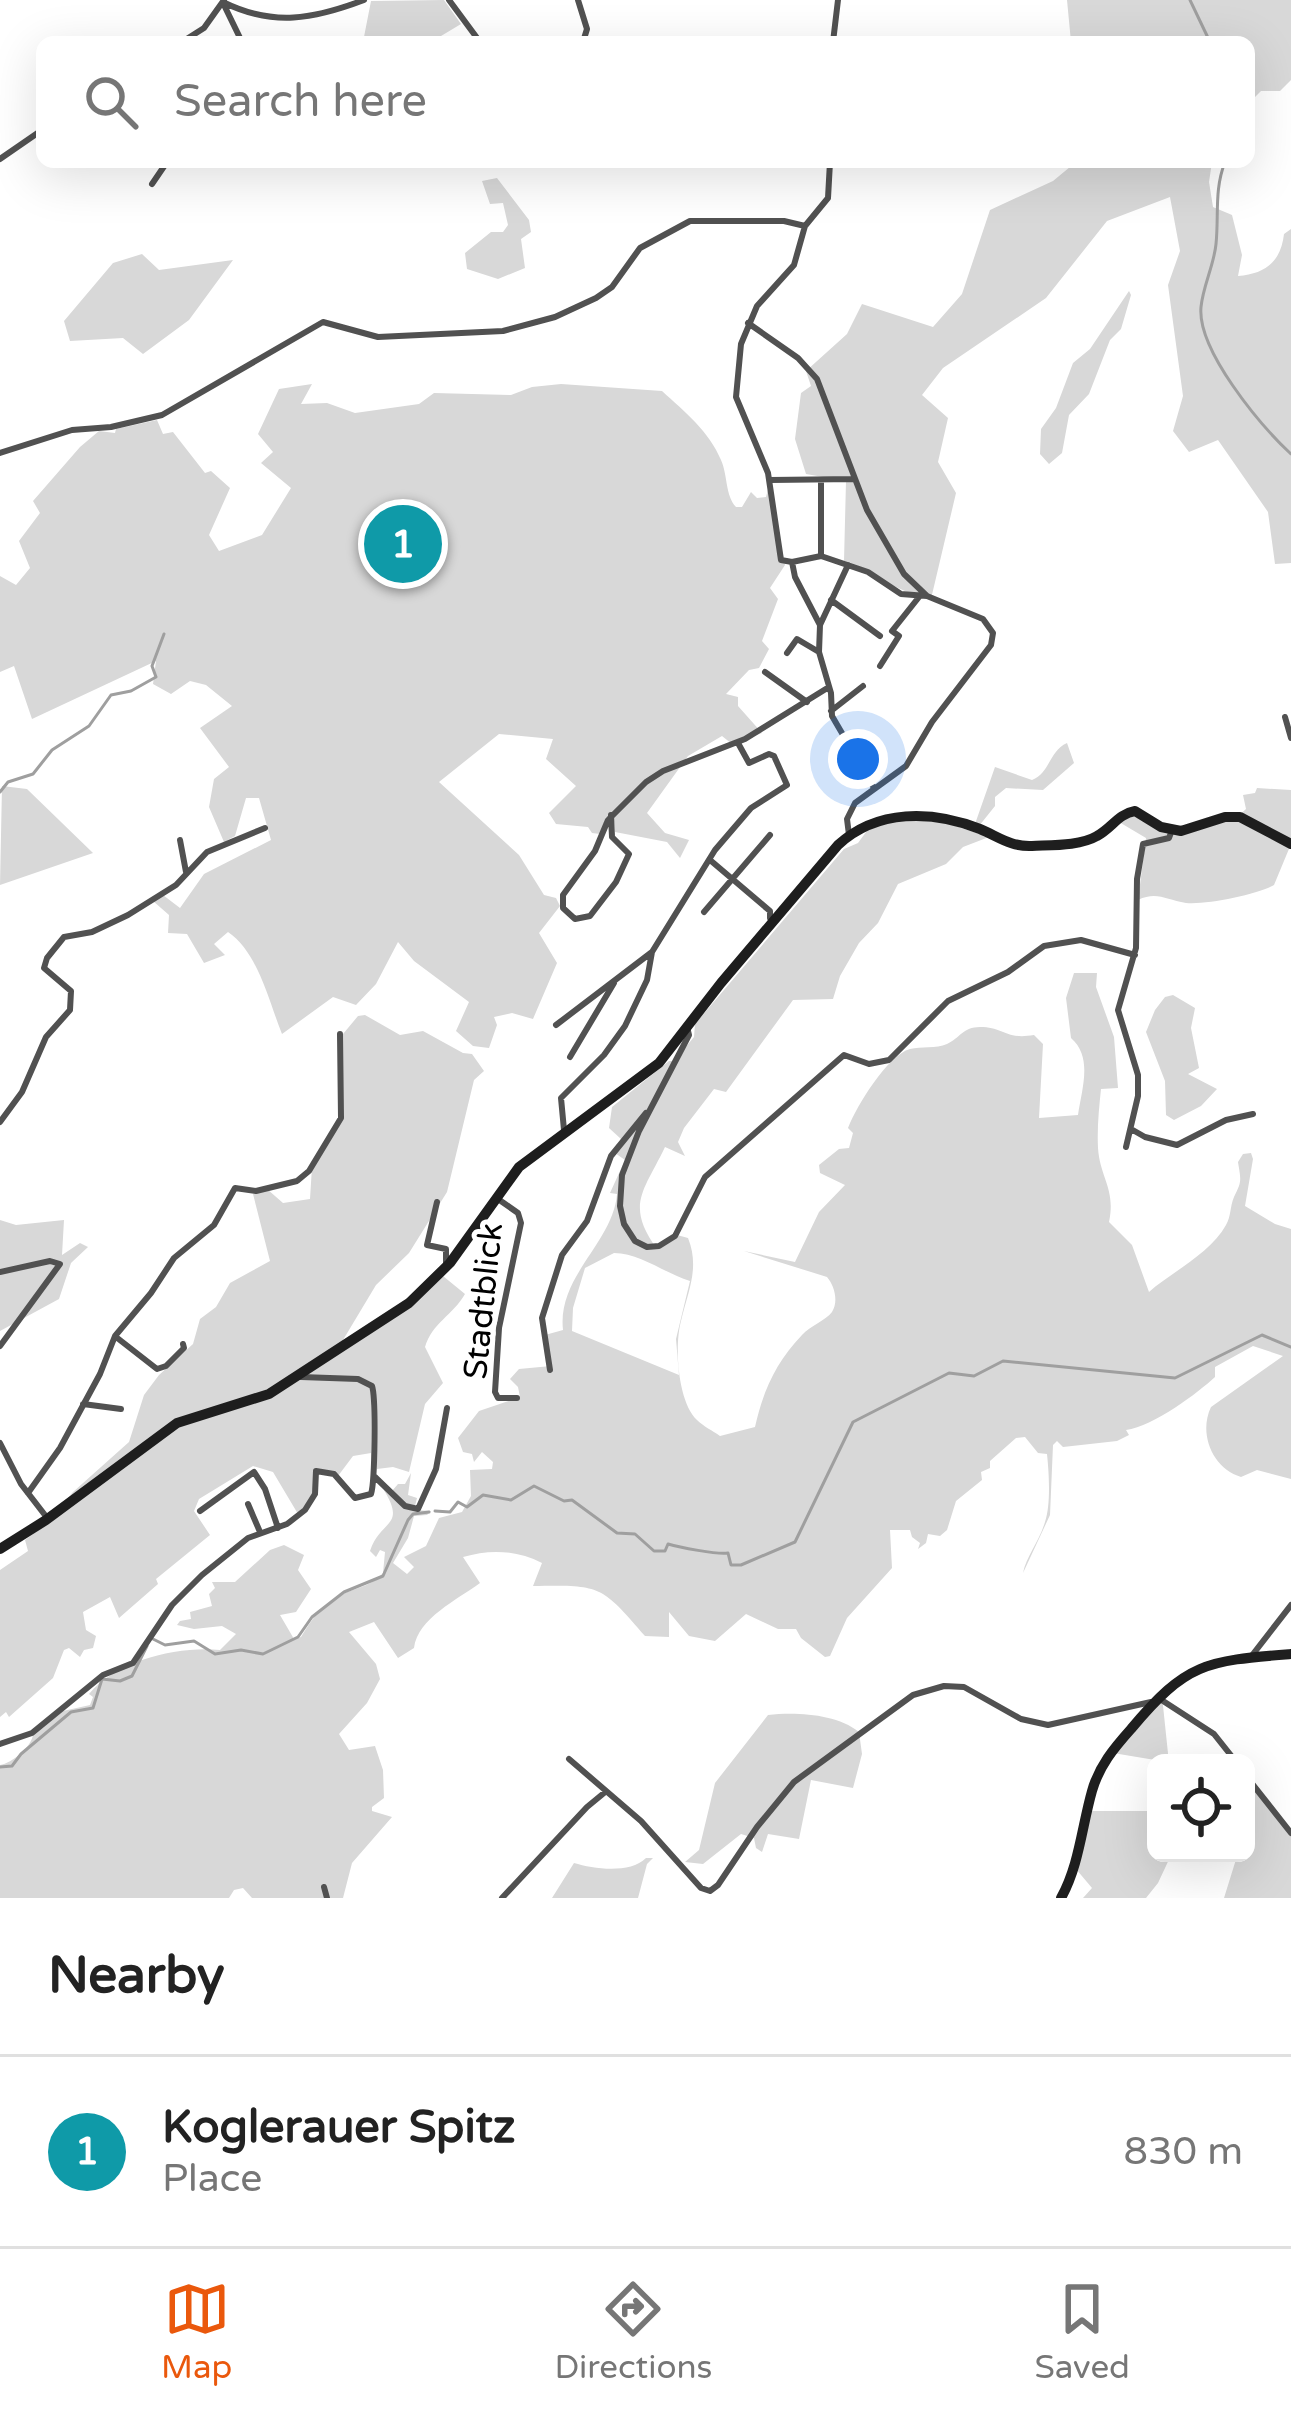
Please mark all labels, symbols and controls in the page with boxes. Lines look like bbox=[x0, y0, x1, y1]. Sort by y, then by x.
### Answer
search box bbox=[36, 36, 1255, 168]
icon: search bbox=[78, 69, 144, 135]
text: Search here bbox=[174, 75, 427, 129]
pin: 1 bbox=[364, 499, 442, 589]
your location bbox=[828, 729, 888, 789]
street label: Stadtblick bbox=[456, 1221, 511, 1381]
map controls bbox=[1147, 1754, 1255, 1862]
button: locate bbox=[1147, 1754, 1255, 1862]
text: Nearby bbox=[48, 1945, 225, 2007]
text: Koglerauer Spitz bbox=[162, 2101, 515, 2155]
text: 1 bbox=[75, 2128, 99, 2175]
text: 830 m bbox=[1124, 2128, 1243, 2175]
text: Place bbox=[162, 2155, 262, 2202]
tab: Map bbox=[161, 2276, 232, 2387]
tab: Directions bbox=[554, 2276, 712, 2387]
tab: Saved bbox=[1035, 2276, 1130, 2387]

